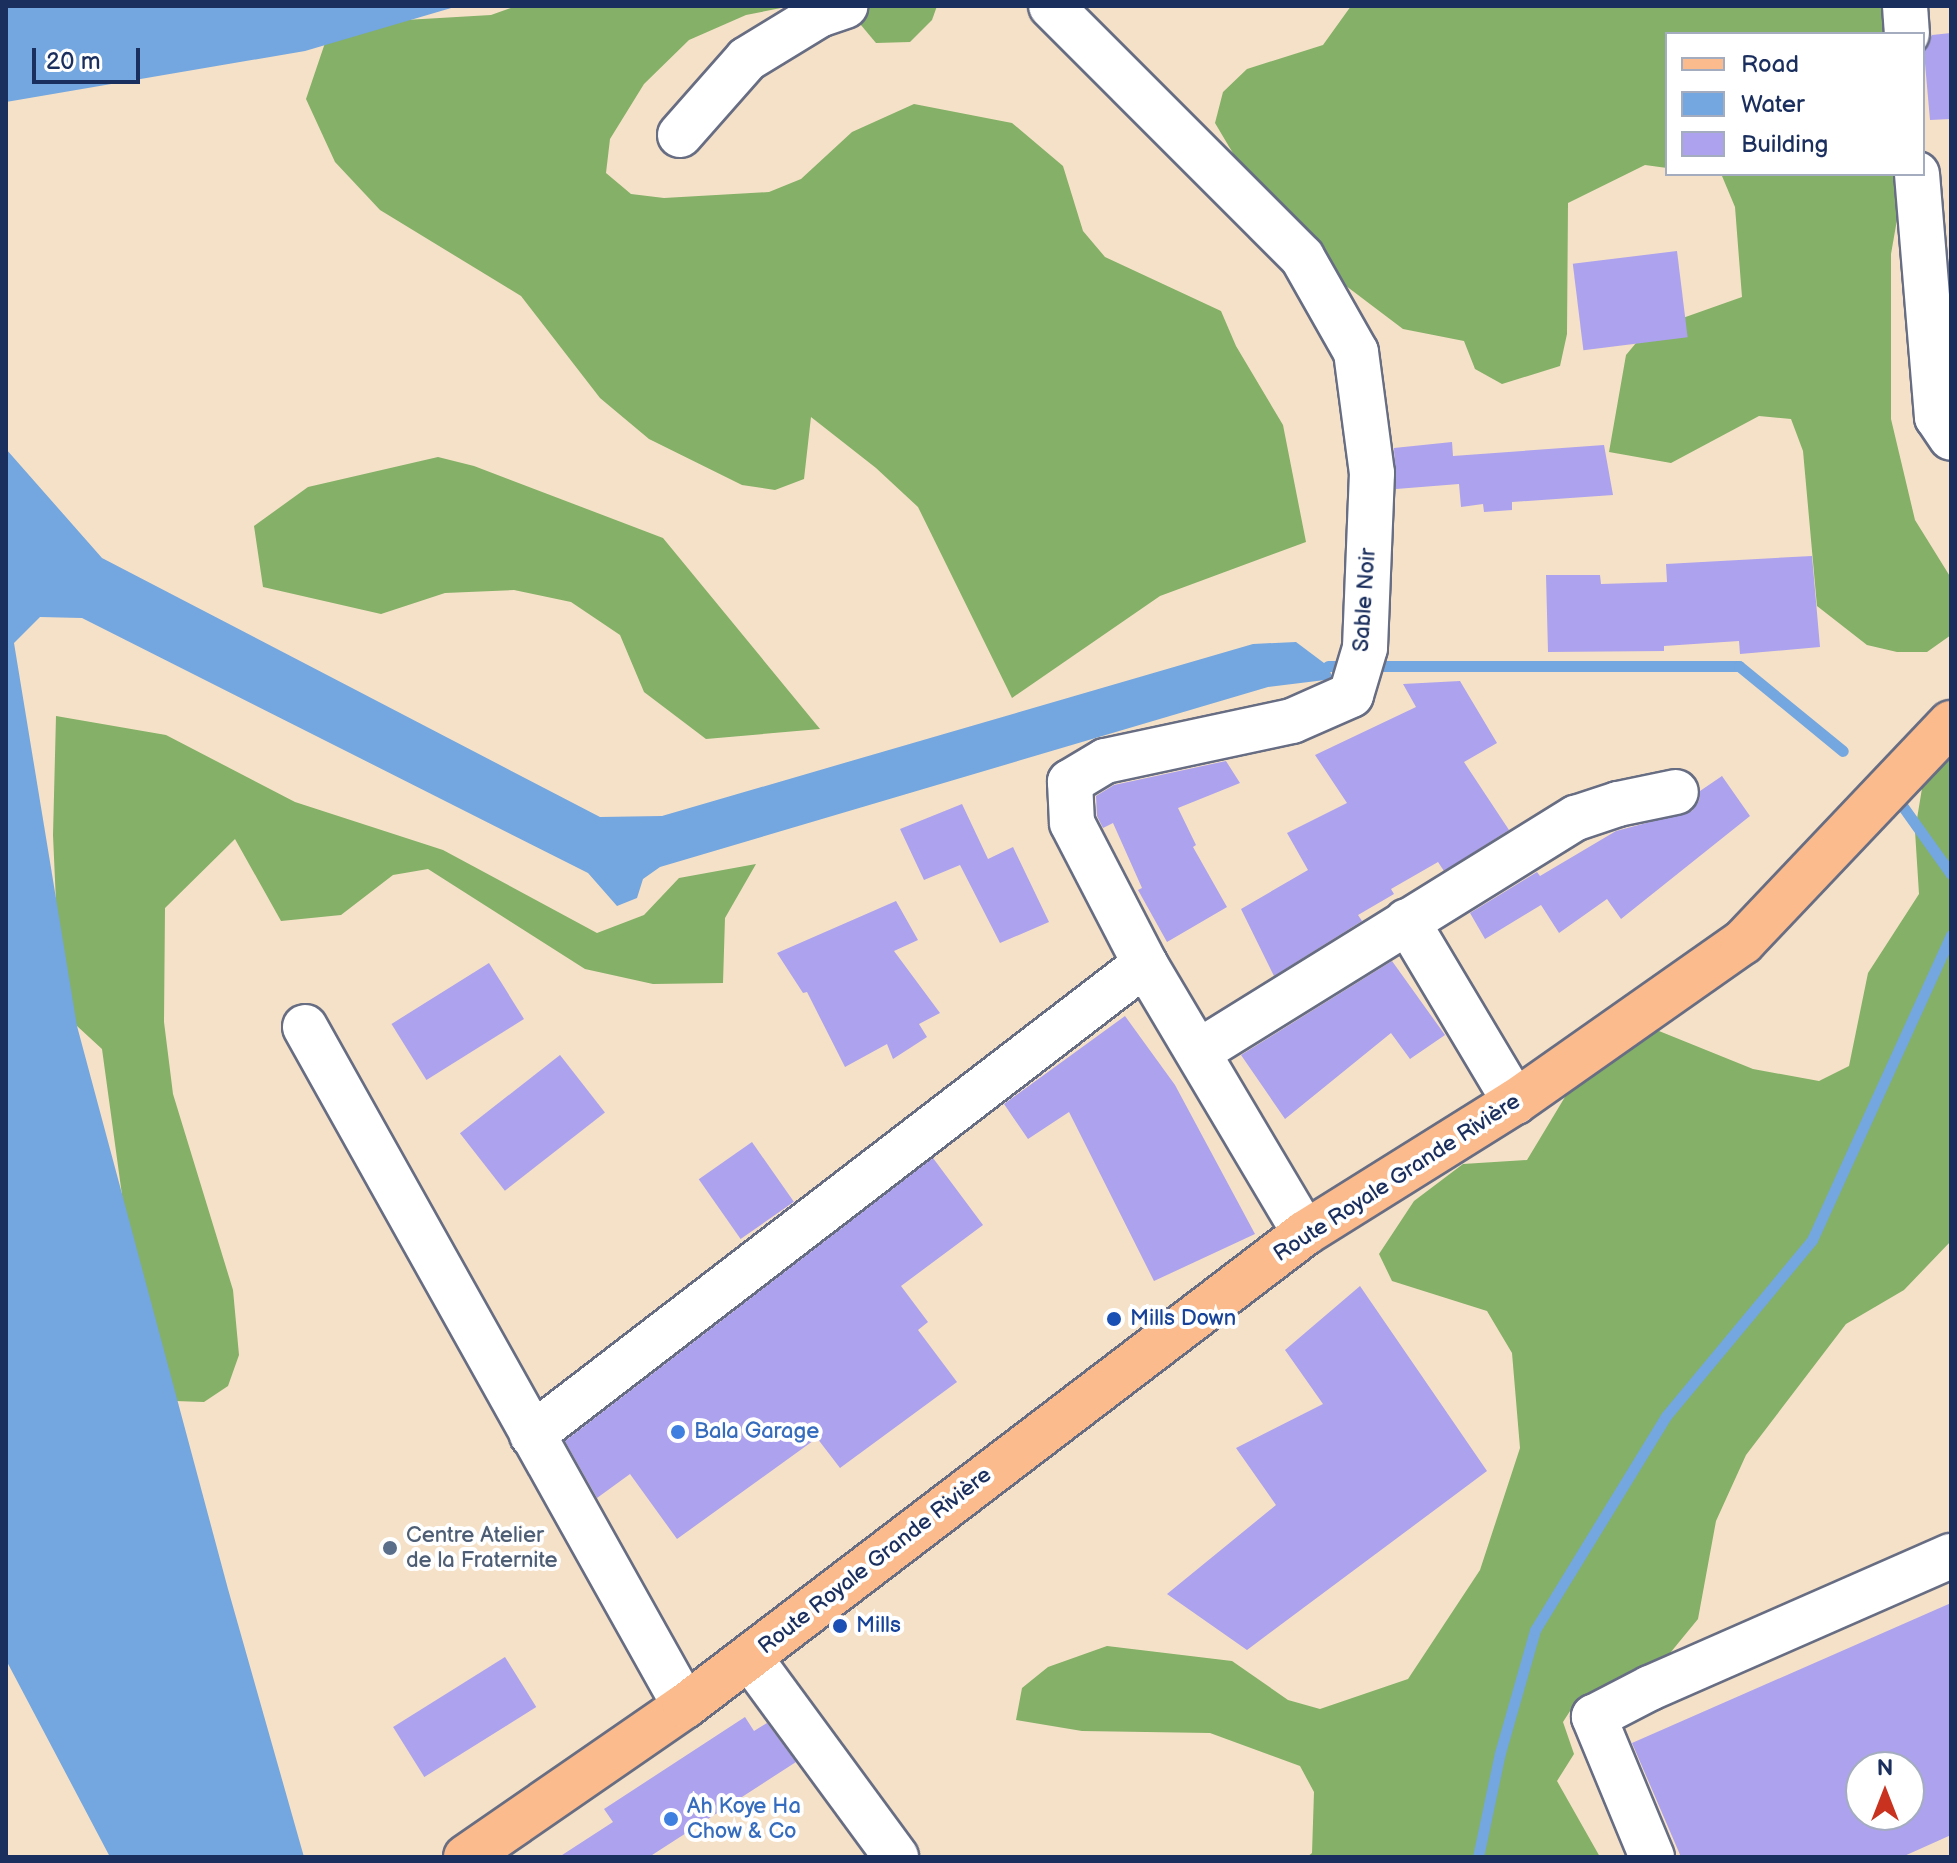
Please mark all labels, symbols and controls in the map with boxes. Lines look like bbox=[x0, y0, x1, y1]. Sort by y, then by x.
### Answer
scale bar bbox=[36, 32, 144, 82]
legend bbox=[1665, 32, 1925, 176]
text: 20 m bbox=[46, 47, 101, 76]
text: Road bbox=[1741, 50, 1799, 79]
text: Water bbox=[1741, 90, 1805, 119]
text: Building bbox=[1741, 130, 1828, 159]
street label: Sable Noir bbox=[1348, 547, 1382, 653]
street label: Route Royale Grande Rivière bbox=[1269, 1088, 1525, 1268]
place label: Mills Down bbox=[1130, 1306, 1236, 1332]
marker: Mills Down bbox=[1105, 1310, 1123, 1328]
place label: Bala Garage bbox=[694, 1419, 819, 1445]
marker: Bala Garage bbox=[669, 1423, 687, 1441]
street label: Route Royale Grande Rivière bbox=[753, 1462, 997, 1660]
place label: Centre Atelier de la Fraternite bbox=[406, 1522, 558, 1574]
marker: Centre Atelier de la Fraternite bbox=[381, 1539, 399, 1557]
place label: Mills bbox=[856, 1613, 901, 1639]
marker: Mills bbox=[831, 1617, 849, 1635]
north arrow bbox=[1845, 1751, 1925, 1831]
text: N bbox=[1877, 1755, 1893, 1782]
place label: Ah Koye Ha Chow & Co bbox=[687, 1793, 801, 1844]
marker: Ah Koye Ha Chow & Co bbox=[662, 1810, 680, 1828]

